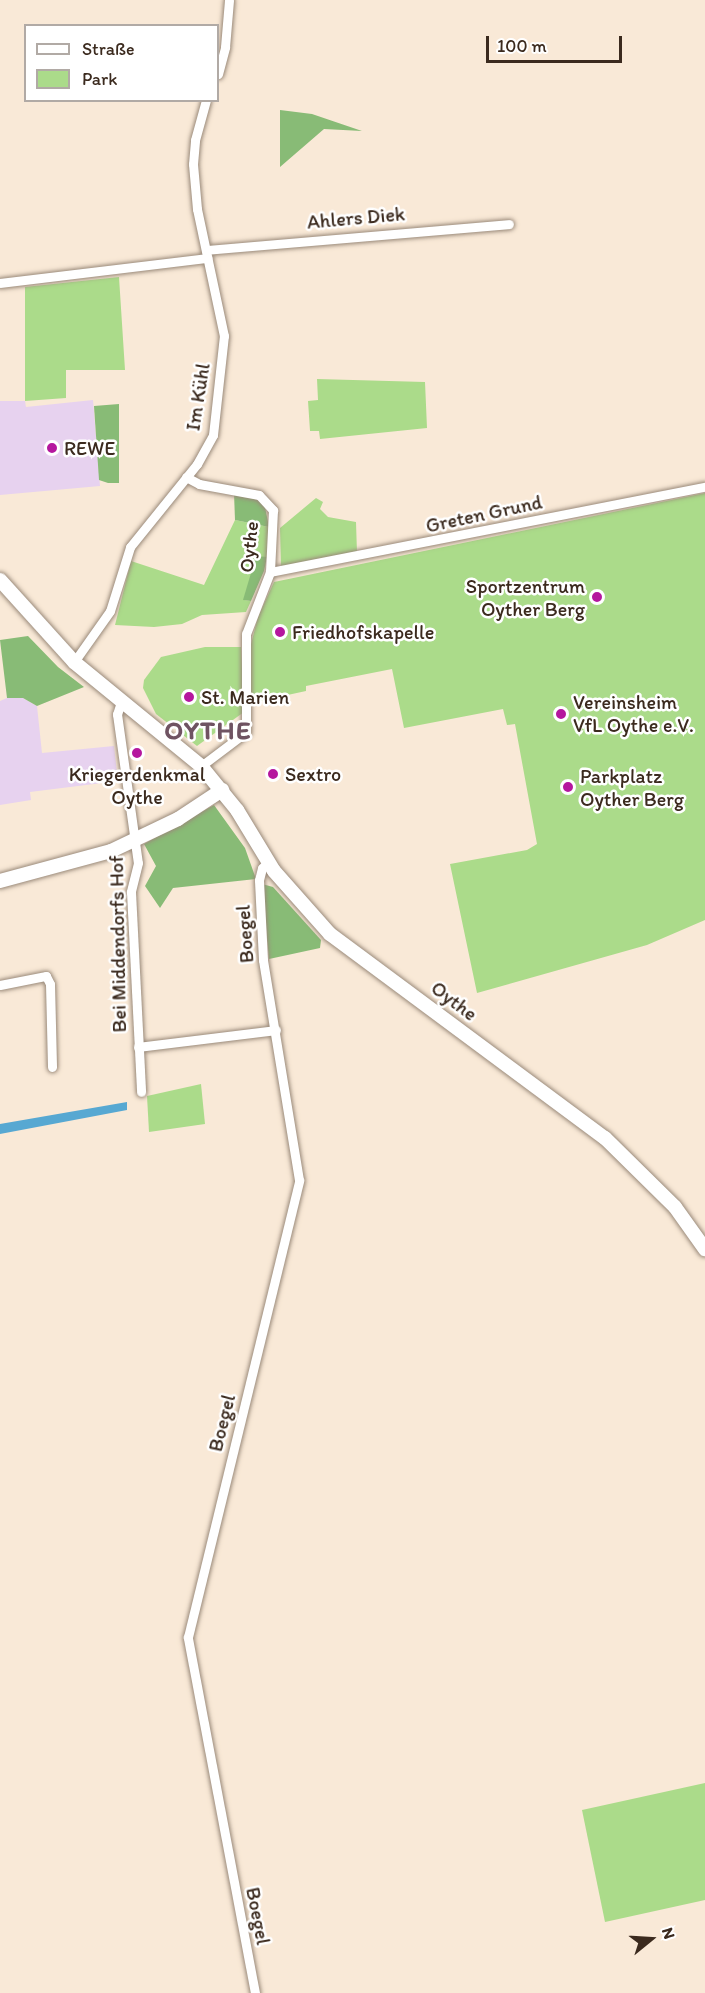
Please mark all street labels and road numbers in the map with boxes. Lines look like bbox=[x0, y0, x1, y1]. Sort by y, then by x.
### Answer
street label: Ahlers Diek bbox=[306, 202, 406, 234]
street label: Im Kühl bbox=[181, 361, 215, 433]
street label: Greten Grund bbox=[424, 490, 544, 538]
street label: Oythe bbox=[234, 520, 264, 574]
street label: Bei Middendorfs Hof bbox=[104, 855, 132, 1033]
street label: Boegel bbox=[231, 904, 259, 964]
street label: Oythe bbox=[426, 976, 482, 1026]
street label: Boegel bbox=[203, 1392, 241, 1454]
street label: Boegel bbox=[241, 1885, 275, 1947]

